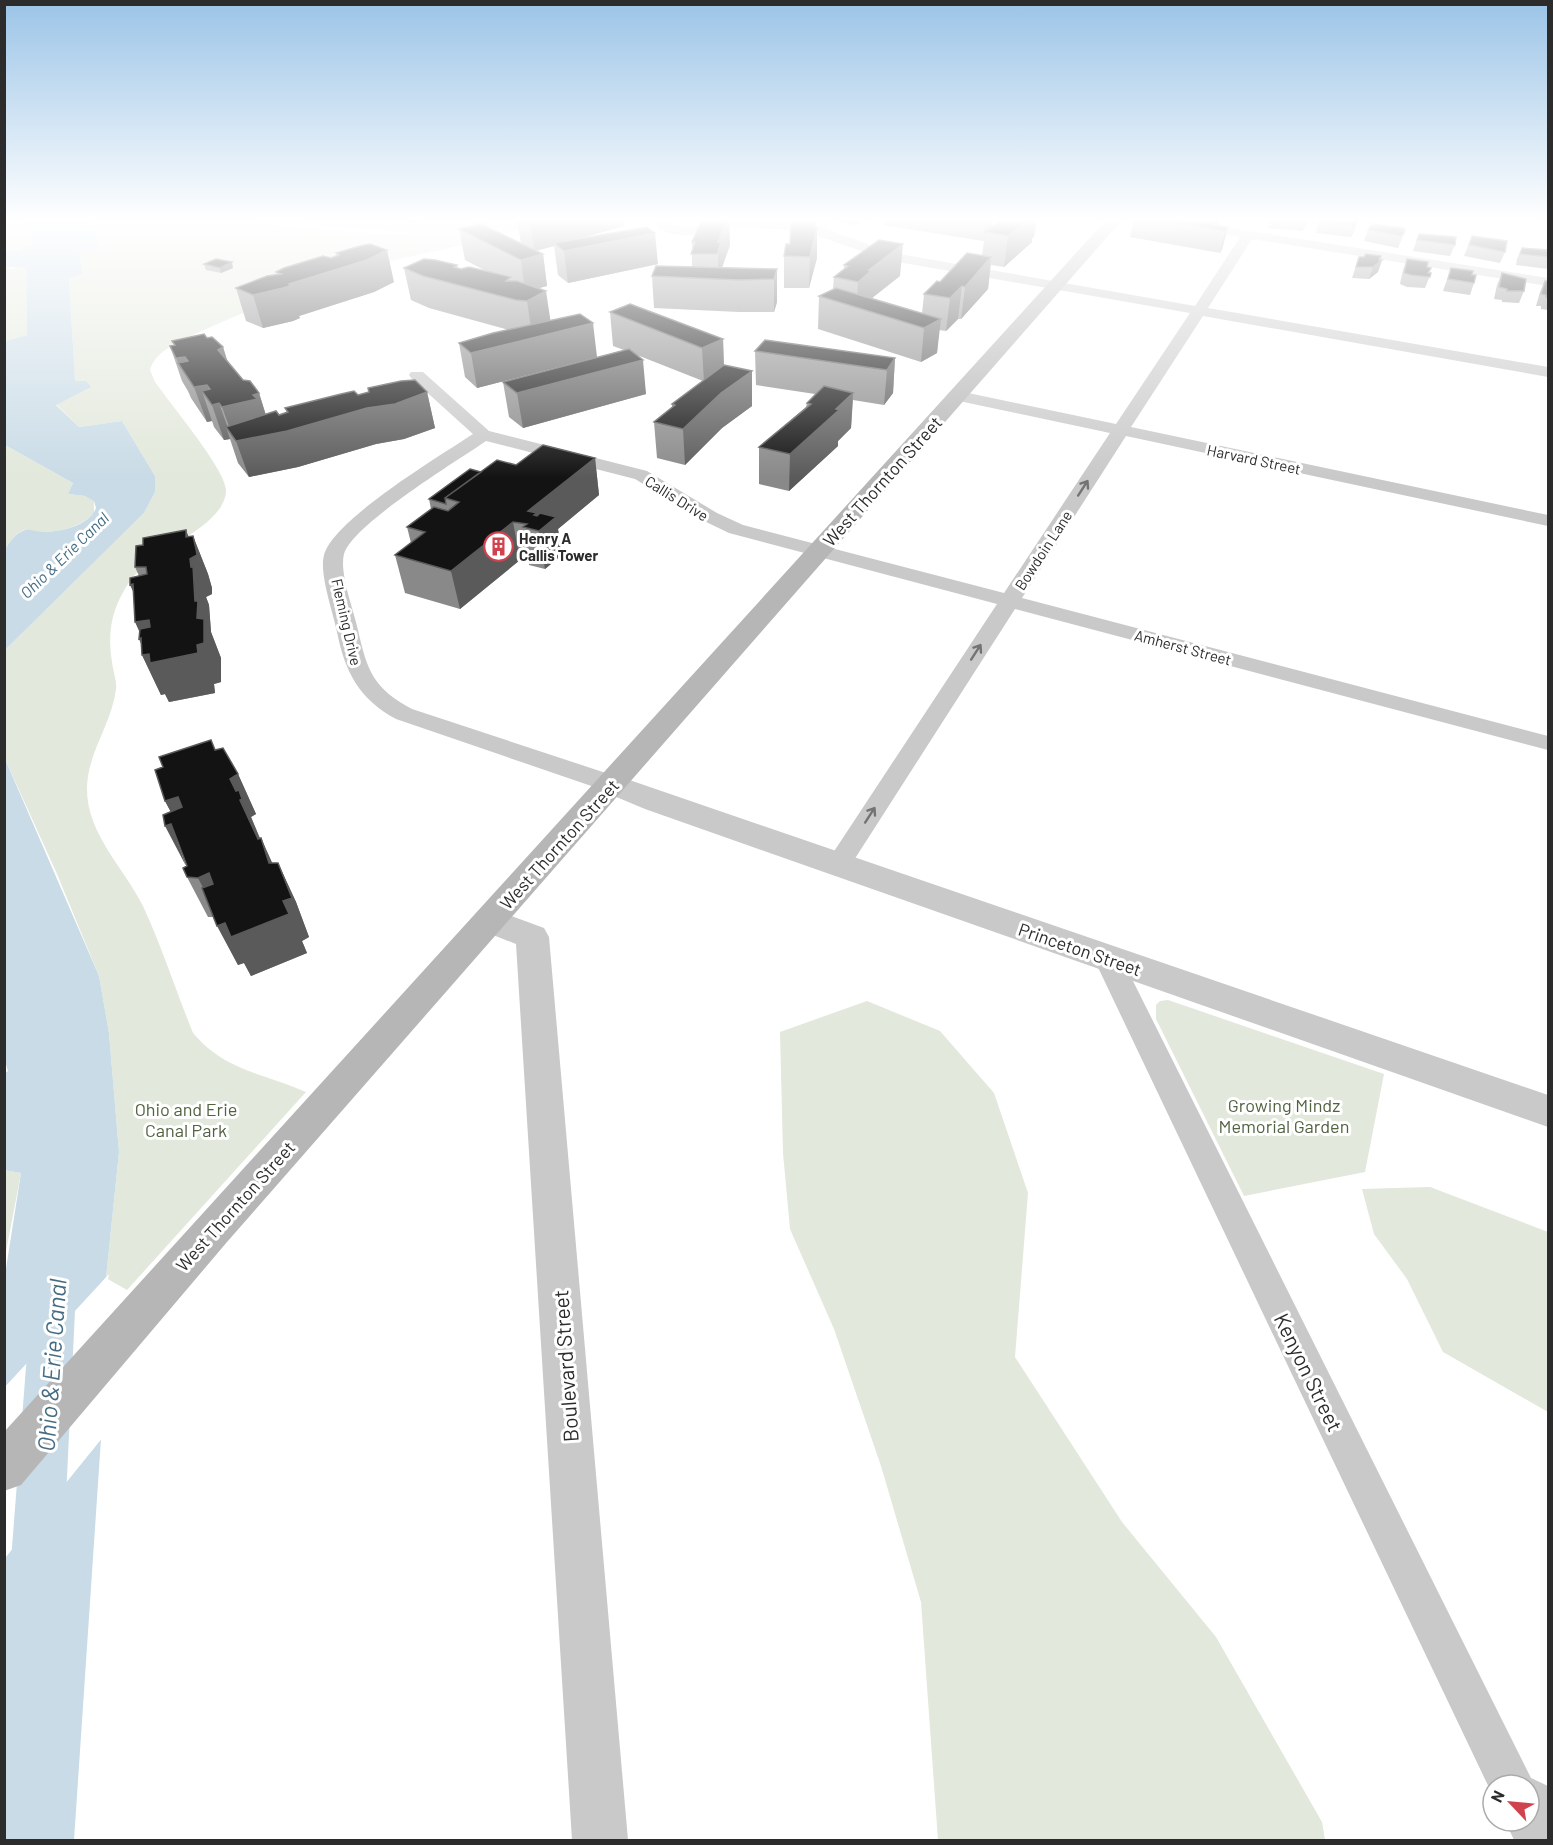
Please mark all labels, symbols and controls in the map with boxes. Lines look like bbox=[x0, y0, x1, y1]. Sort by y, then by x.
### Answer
street label: West Thornton Street bbox=[818, 411, 946, 551]
street label: Harvard Street bbox=[1205, 440, 1303, 478]
street label: Callis Drive bbox=[642, 472, 712, 524]
one-way arrow bbox=[1076, 480, 1089, 497]
street label: Bowdoin Lane bbox=[1011, 507, 1075, 593]
water label: Ohio & Erie Canal bbox=[16, 508, 112, 602]
place label: Henry A Callis Tower bbox=[519, 529, 599, 564]
building icon: Henry A Callis Tower bbox=[482, 531, 514, 563]
street label: Fleming Drive bbox=[328, 577, 366, 667]
street label: Amherst Street bbox=[1133, 625, 1233, 669]
one-way arrow bbox=[970, 644, 982, 661]
street label: West Thornton Street bbox=[495, 774, 623, 914]
one-way arrow bbox=[864, 808, 876, 824]
street label: Princeton Street bbox=[1016, 918, 1144, 980]
park label: Growing Mindz Memorial Garden bbox=[1219, 1094, 1349, 1137]
park label: Ohio and Erie Canal Park bbox=[135, 1098, 237, 1141]
street label: West Thornton Street bbox=[171, 1136, 299, 1276]
water label: Ohio & Erie Canal bbox=[30, 1277, 72, 1452]
street label: Boulevard Street bbox=[547, 1289, 583, 1443]
street label: Kenyon Street bbox=[1270, 1309, 1348, 1435]
north arrow bbox=[1481, 1773, 1541, 1833]
text: N bbox=[1486, 1787, 1508, 1805]

